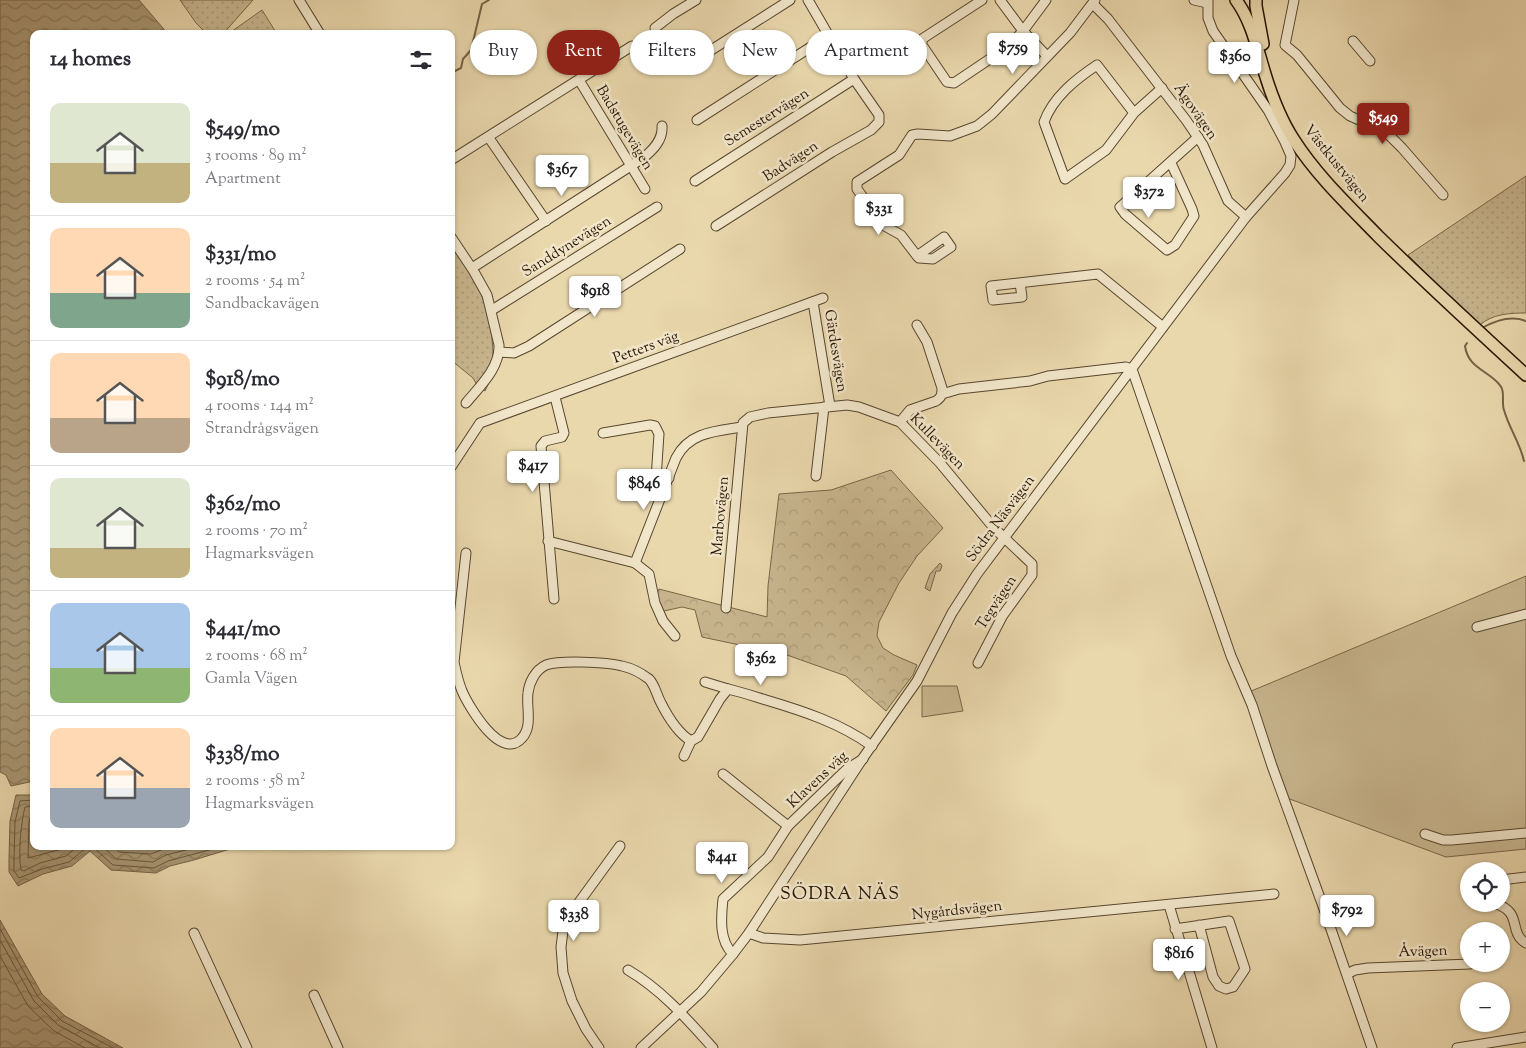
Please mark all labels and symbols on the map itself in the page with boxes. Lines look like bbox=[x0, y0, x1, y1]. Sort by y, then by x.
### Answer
pin: $759 bbox=[983, 32, 1043, 75]
pin: $360 bbox=[1205, 42, 1265, 84]
street label: Ägovägen bbox=[1168, 79, 1223, 145]
street label: Badstugevägen bbox=[590, 81, 658, 175]
street label: Semestervägen bbox=[721, 83, 814, 152]
pin: $549 bbox=[1353, 102, 1413, 145]
street label: Västkustvägen bbox=[1298, 121, 1374, 207]
street label: Badvägen bbox=[759, 136, 823, 188]
pin: $367 bbox=[532, 154, 592, 197]
pin: $372 bbox=[1119, 176, 1179, 219]
pin: $331 bbox=[849, 194, 909, 236]
street label: Sanddynevägen bbox=[518, 211, 616, 283]
pin: $918 bbox=[565, 276, 625, 318]
street label: Gärdesvägen bbox=[818, 308, 852, 394]
street label: Petters väg bbox=[610, 326, 682, 370]
street label: Kullevägen bbox=[905, 409, 970, 475]
pin: $417 bbox=[503, 450, 563, 493]
pin: $846 bbox=[614, 468, 674, 511]
street label: Södra Näsvägen bbox=[961, 471, 1041, 567]
street label: Marbovägen bbox=[707, 475, 735, 557]
street label: Tegvägen bbox=[972, 572, 1023, 634]
pin: $362 bbox=[731, 644, 791, 686]
street label: Klavens väg bbox=[783, 746, 853, 814]
pin: $441 bbox=[692, 842, 752, 884]
district label: SÖDRA NÄS bbox=[780, 882, 900, 908]
pin: $792 bbox=[1317, 894, 1377, 937]
street label: Nygårdsvägen bbox=[911, 896, 1003, 926]
pin: $338 bbox=[544, 900, 604, 942]
pin: $816 bbox=[1149, 938, 1209, 981]
street label: Åvägen bbox=[1398, 940, 1448, 963]

